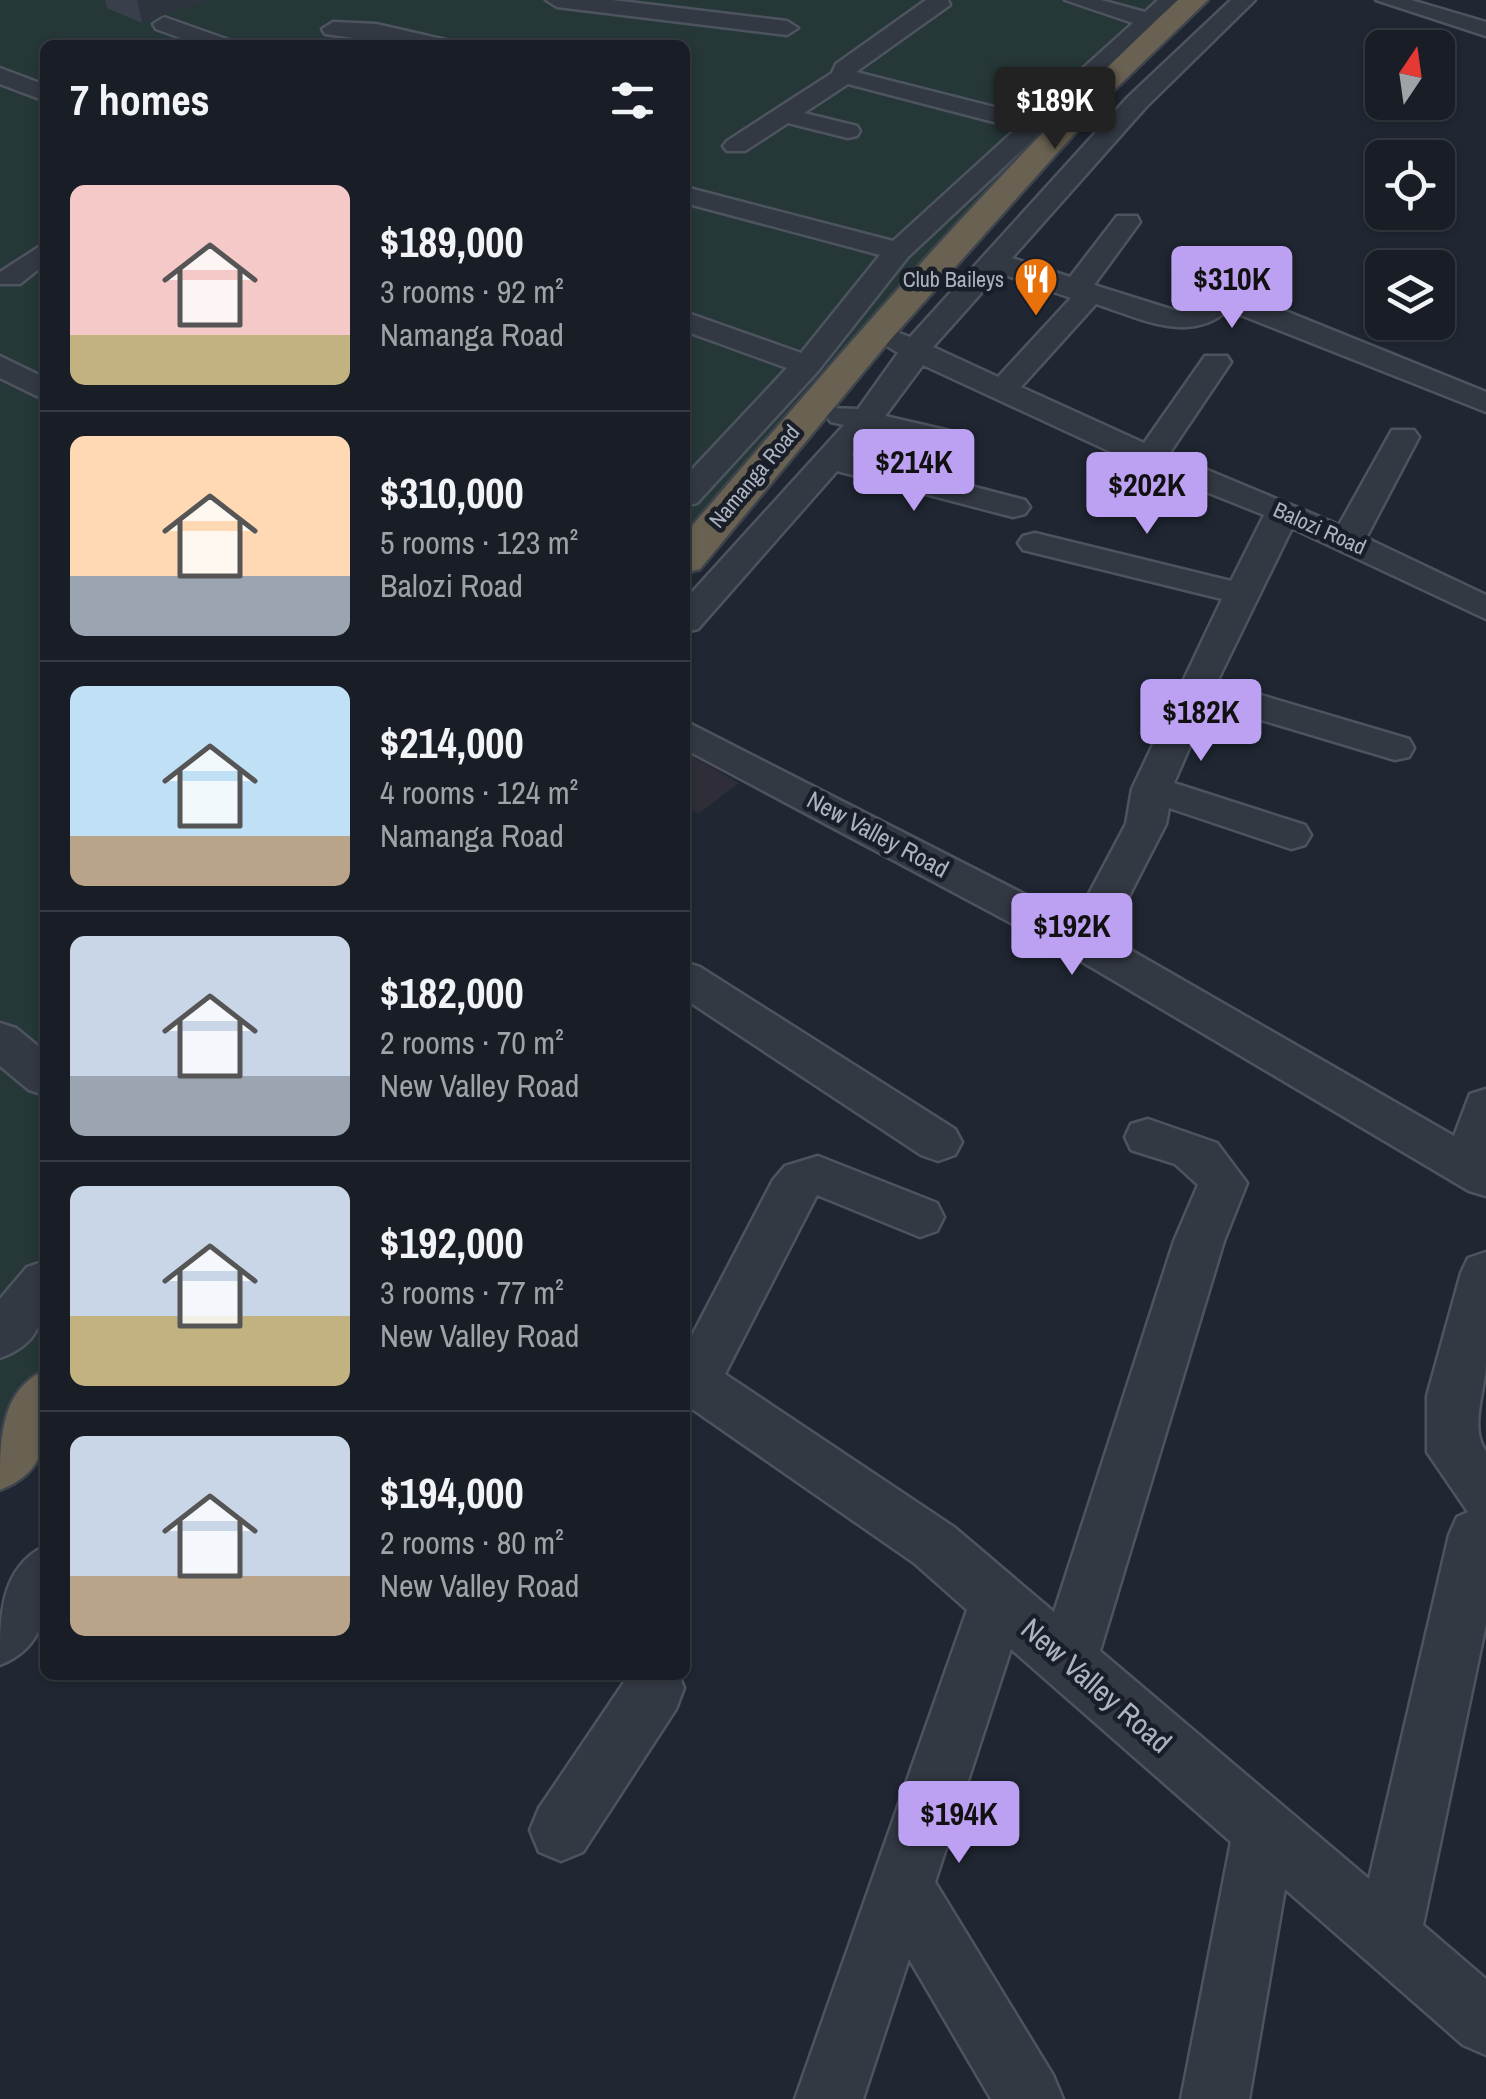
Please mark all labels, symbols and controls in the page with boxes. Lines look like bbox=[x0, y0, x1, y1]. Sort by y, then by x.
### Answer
north arrow bbox=[1365, 30, 1455, 120]
map controls bbox=[1365, 30, 1455, 340]
pin: $189K bbox=[985, 67, 1125, 152]
text: 7 homes bbox=[70, 72, 210, 128]
icon: filters bbox=[605, 73, 660, 128]
text: $189K bbox=[1016, 78, 1094, 121]
button: locate bbox=[1365, 140, 1455, 230]
text: $189,000 bbox=[380, 214, 524, 270]
icon: home bbox=[150, 225, 270, 345]
pin: $310K bbox=[1162, 246, 1302, 331]
button: layers bbox=[1365, 250, 1455, 340]
restaurant icon: Club Baileys bbox=[1013, 256, 1059, 317]
text: $310K bbox=[1193, 257, 1271, 300]
place label: Club Baileys bbox=[903, 264, 1004, 294]
text: 3 rooms · 92 m² bbox=[380, 270, 564, 313]
text: Namanga Road bbox=[380, 313, 564, 356]
street label: Namanga Road bbox=[702, 418, 806, 534]
pin: $214K bbox=[844, 429, 984, 514]
text: $214K bbox=[875, 440, 953, 483]
pin: $202K bbox=[1077, 452, 1217, 537]
text: $202K bbox=[1108, 463, 1186, 506]
text: $310,000 bbox=[380, 465, 524, 521]
icon: home bbox=[150, 476, 270, 596]
street label: Balozi Road bbox=[1269, 494, 1371, 562]
text: 5 rooms · 123 m² bbox=[380, 521, 578, 564]
text: Balozi Road bbox=[380, 564, 523, 607]
pin: $182K bbox=[1131, 679, 1271, 764]
text: $182K bbox=[1162, 690, 1240, 733]
text: $214,000 bbox=[380, 715, 524, 771]
icon: home bbox=[150, 726, 270, 846]
text: 4 rooms · 124 m² bbox=[380, 771, 578, 814]
street label: New Valley Road bbox=[801, 782, 955, 886]
text: Namanga Road bbox=[380, 814, 564, 857]
pin: $192K bbox=[1002, 893, 1142, 978]
text: $192K bbox=[1033, 904, 1111, 947]
text: $182,000 bbox=[380, 965, 524, 1021]
icon: home bbox=[150, 976, 270, 1096]
text: 2 rooms · 70 m² bbox=[380, 1021, 564, 1064]
text: New Valley Road bbox=[380, 1064, 579, 1107]
text: $192,000 bbox=[380, 1215, 524, 1271]
icon: home bbox=[150, 1226, 270, 1346]
text: 3 rooms · 77 m² bbox=[380, 1271, 564, 1314]
text: New Valley Road bbox=[380, 1314, 579, 1357]
text: $194,000 bbox=[380, 1465, 524, 1521]
icon: home bbox=[150, 1476, 270, 1596]
text: 2 rooms · 80 m² bbox=[380, 1521, 564, 1564]
text: New Valley Road bbox=[380, 1564, 579, 1607]
street label: New Valley Road bbox=[1013, 1609, 1180, 1762]
pin: $194K bbox=[889, 1781, 1029, 1866]
text: $194K bbox=[920, 1792, 998, 1835]

